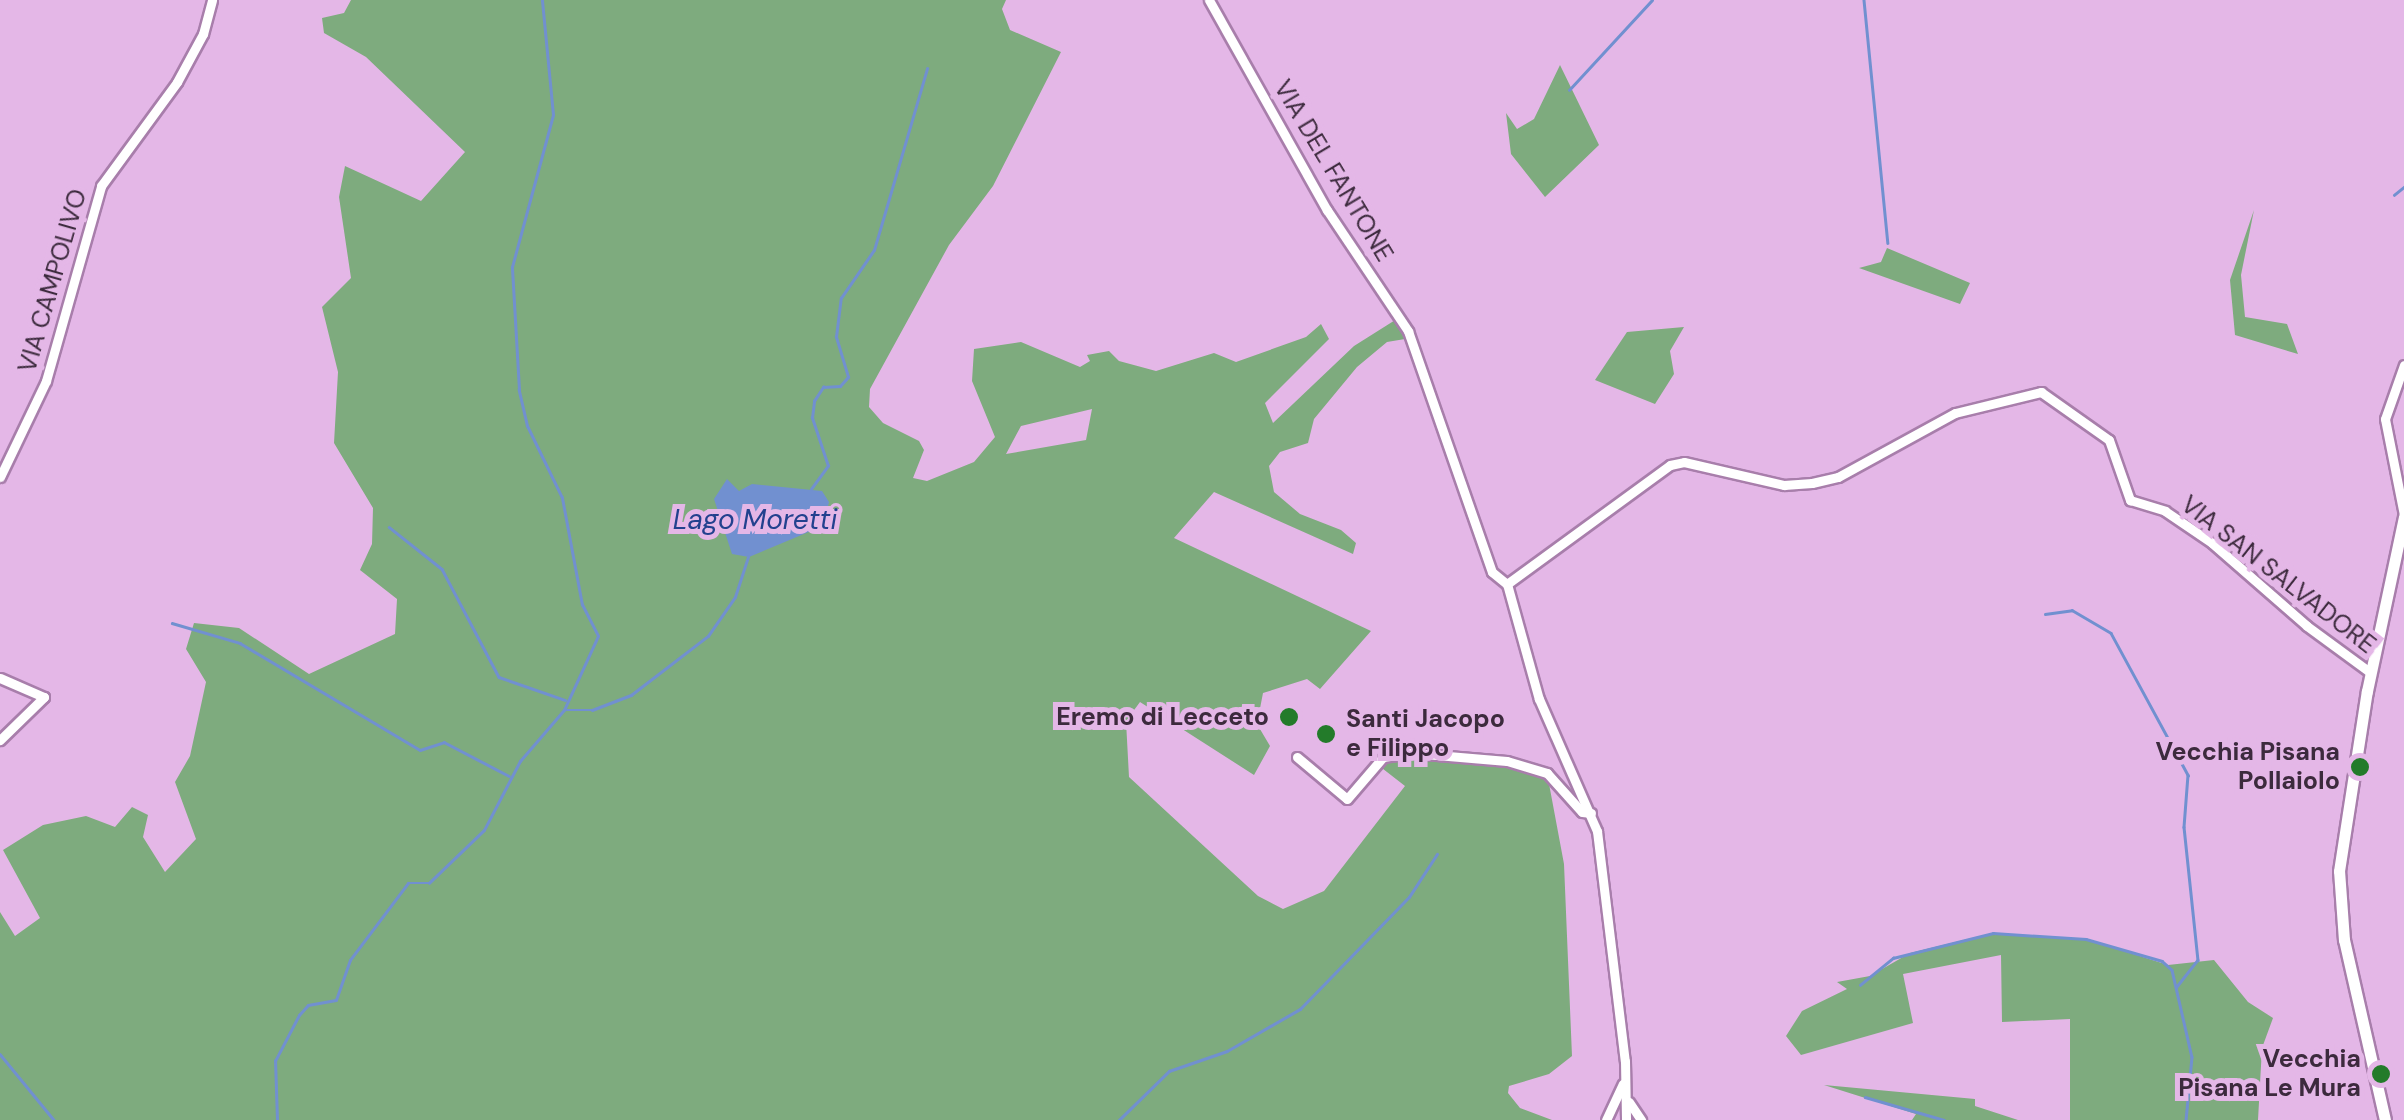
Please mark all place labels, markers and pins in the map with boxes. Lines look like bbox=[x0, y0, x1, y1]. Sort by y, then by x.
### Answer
place label: Eremo di Lecceto bbox=[1056, 702, 1269, 732]
place label: Santi Jacopo e Filippo bbox=[1346, 705, 1505, 764]
marker: Eremo di Lecceto bbox=[1278, 706, 1300, 728]
marker: Santi Jacopo e Filippo bbox=[1315, 723, 1337, 745]
place label: Vecchia Pisana Pollaiolo bbox=[2155, 738, 2340, 797]
marker: Vecchia Pisana Pollaiolo bbox=[2349, 756, 2371, 778]
place label: Vecchia Pisana Le Mura bbox=[2178, 1045, 2361, 1104]
marker: Vecchia Pisana Le Mura bbox=[2370, 1063, 2392, 1085]

